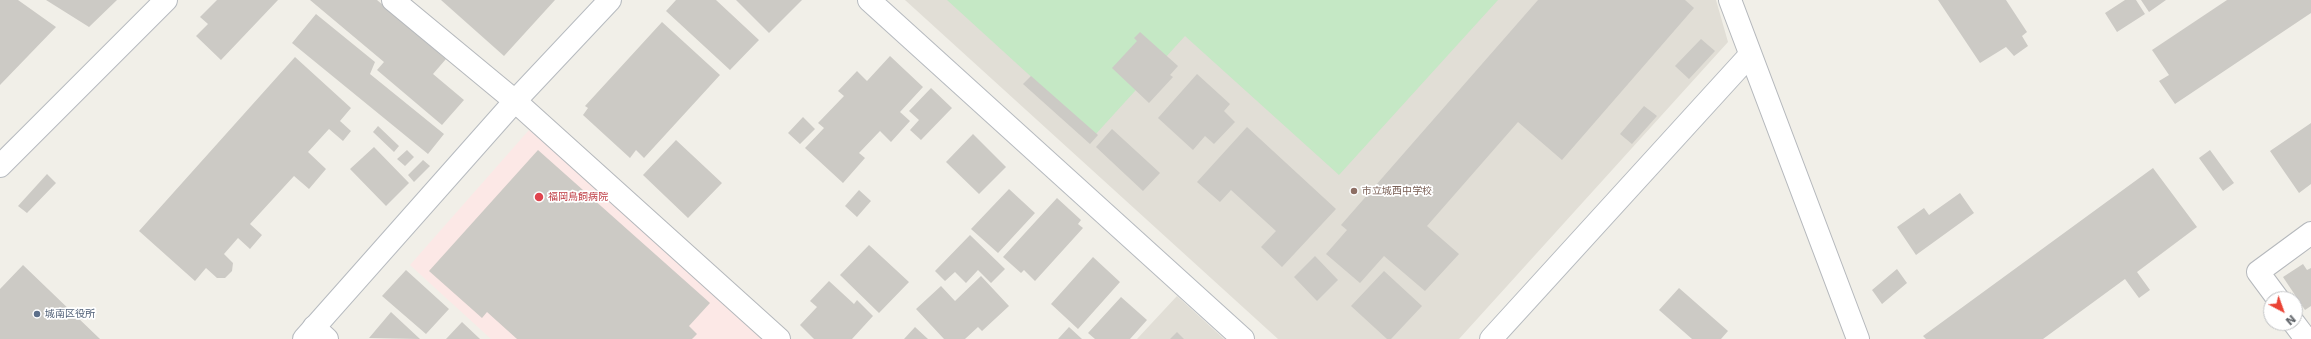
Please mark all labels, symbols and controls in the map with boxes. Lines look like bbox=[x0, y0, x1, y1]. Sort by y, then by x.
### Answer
place label: 市立城西中学校 bbox=[1362, 185, 1432, 197]
marker: 市立城西中学校 bbox=[1349, 186, 1359, 196]
marker: 福岡鳥飼病院 bbox=[533, 191, 545, 203]
place label: 福岡鳥飼病院 bbox=[548, 191, 608, 203]
north arrow bbox=[2263, 291, 2303, 331]
place label: 城南区役所 bbox=[45, 308, 95, 320]
marker: 城南区役所 bbox=[32, 309, 42, 319]
text: N bbox=[2283, 312, 2298, 328]

